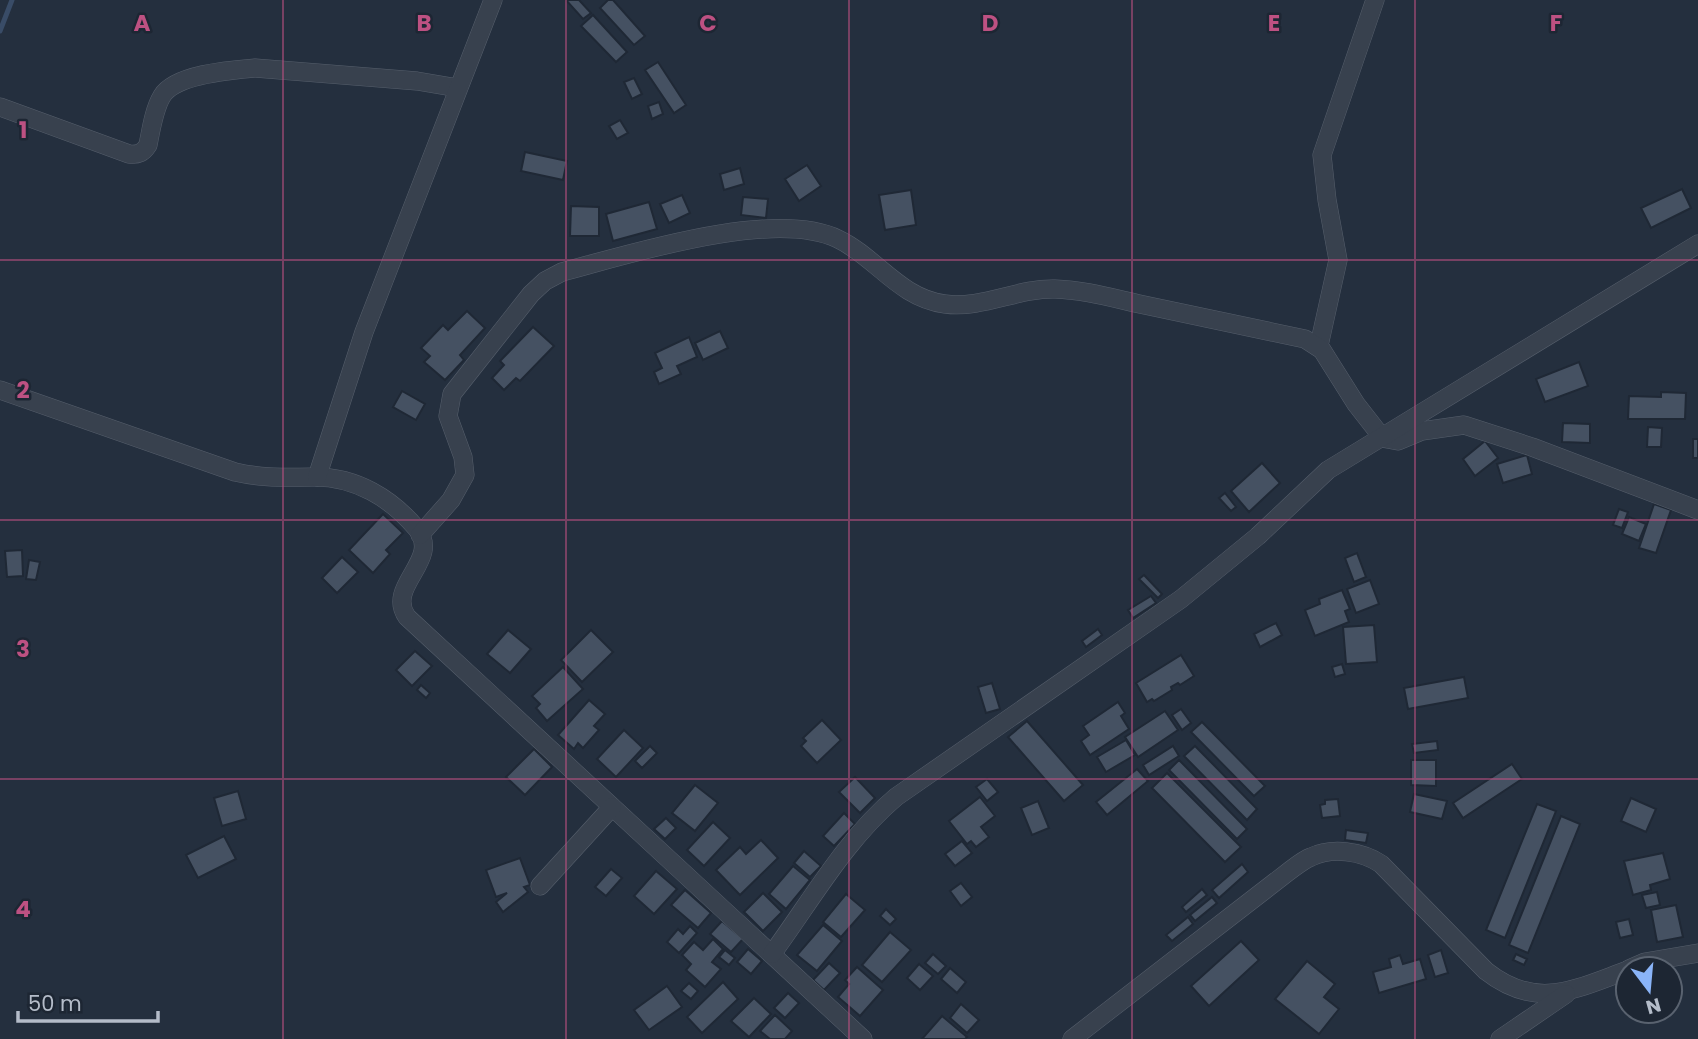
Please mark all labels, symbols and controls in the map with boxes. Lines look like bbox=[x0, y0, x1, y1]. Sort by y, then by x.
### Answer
text: A bbox=[134, 7, 151, 39]
text: B bbox=[416, 7, 432, 39]
text: C bbox=[699, 7, 717, 39]
text: D bbox=[982, 7, 998, 39]
text: E bbox=[1268, 7, 1280, 39]
text: F bbox=[1550, 7, 1562, 39]
text: 1 bbox=[19, 114, 27, 146]
text: 2 bbox=[16, 374, 30, 406]
text: 3 bbox=[16, 633, 30, 665]
text: 4 bbox=[15, 893, 31, 925]
north arrow bbox=[1614, 955, 1684, 1025]
scale bar bbox=[18, 979, 158, 1023]
text: 50 m bbox=[28, 989, 82, 1018]
text: N bbox=[1643, 991, 1664, 1021]

